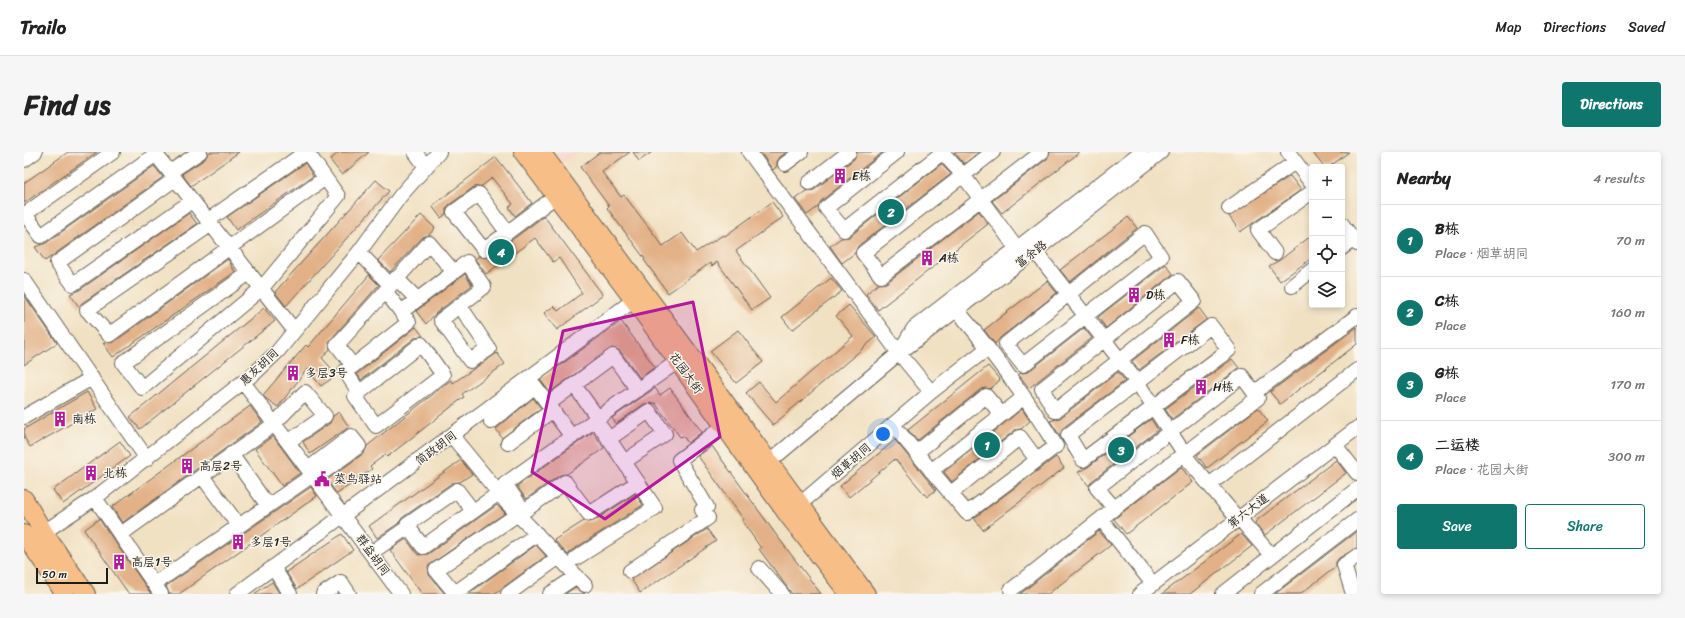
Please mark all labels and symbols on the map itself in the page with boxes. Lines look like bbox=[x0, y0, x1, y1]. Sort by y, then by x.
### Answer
place label: E栋 bbox=[852, 165, 871, 187]
building icon: E栋 bbox=[831, 167, 849, 185]
pin: 2 bbox=[878, 197, 904, 227]
street label: 富余路 bbox=[1010, 234, 1052, 274]
pin: 4 bbox=[488, 237, 514, 267]
place label: A栋 bbox=[938, 247, 959, 269]
building icon: A栋 bbox=[918, 249, 936, 267]
place label: D栋 bbox=[1146, 284, 1165, 306]
building icon: D栋 bbox=[1125, 286, 1143, 304]
place label: F栋 bbox=[1181, 329, 1200, 351]
building icon: F栋 bbox=[1160, 331, 1178, 349]
street label: 惠友胡同 bbox=[234, 343, 284, 391]
street label: 花园大街 bbox=[663, 347, 709, 399]
place label: 多层3号 bbox=[305, 362, 348, 384]
building icon: 多层3号 bbox=[284, 364, 302, 382]
place label: H栋 bbox=[1213, 376, 1234, 398]
building icon: H栋 bbox=[1192, 378, 1210, 396]
place label: 南栋 bbox=[72, 408, 96, 430]
building icon: 南栋 bbox=[51, 410, 69, 428]
your location bbox=[873, 424, 893, 444]
street label: 简政胡同 bbox=[410, 425, 462, 471]
pin: 1 bbox=[974, 430, 1000, 460]
pin: 3 bbox=[1108, 435, 1134, 465]
street label: 烟草胡同 bbox=[826, 437, 876, 485]
place label: 高层2号 bbox=[199, 455, 242, 477]
building icon: 高层2号 bbox=[178, 457, 196, 475]
place label: 北栋 bbox=[103, 462, 127, 484]
building icon: 北栋 bbox=[82, 464, 100, 482]
place label: 菜鸟驿站 bbox=[334, 468, 382, 490]
public building icon: 菜鸟驿站 bbox=[313, 470, 331, 488]
street label: 第六大道 bbox=[1222, 488, 1274, 534]
street label: 群益胡同 bbox=[350, 529, 396, 581]
place label: 多层1号 bbox=[250, 531, 291, 553]
building icon: 多层1号 bbox=[229, 533, 247, 551]
place label: 高层1号 bbox=[131, 551, 172, 573]
building icon: 高层1号 bbox=[110, 553, 128, 571]
scale bar bbox=[36, 566, 108, 585]

